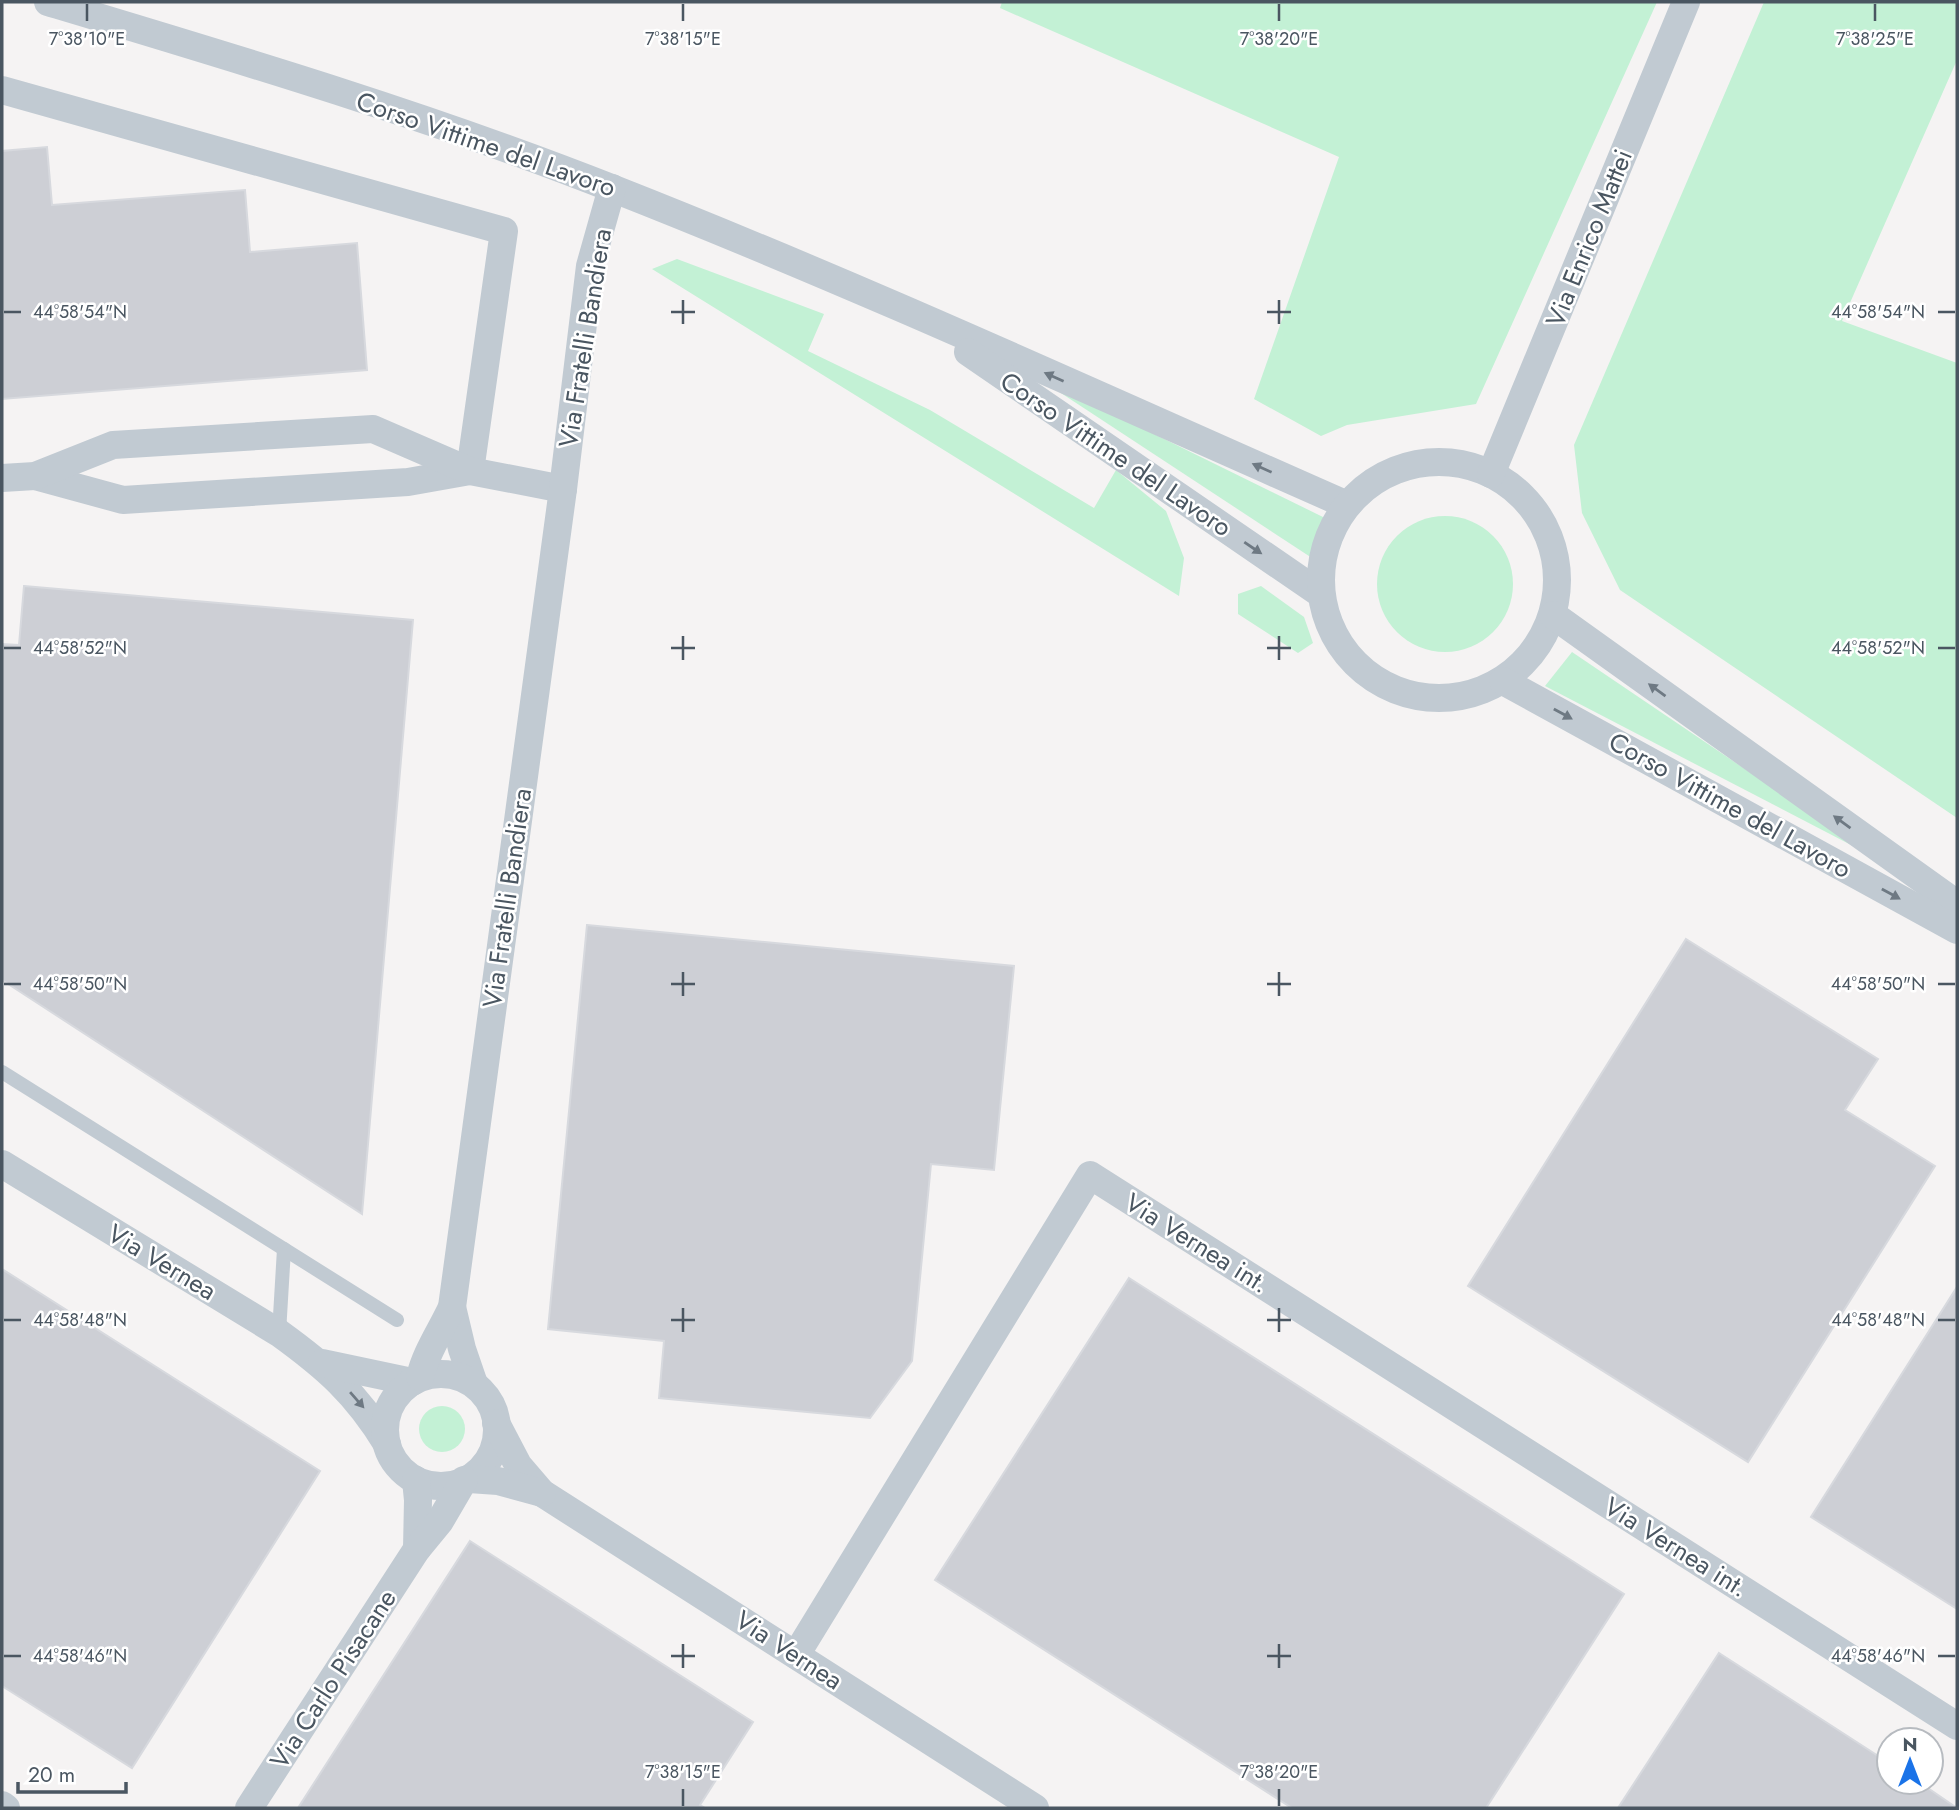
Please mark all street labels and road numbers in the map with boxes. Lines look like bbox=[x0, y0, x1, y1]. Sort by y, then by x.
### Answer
street label: Corso Vittime del Lavoro bbox=[351, 82, 621, 206]
street label: Via Enrico Mattei bbox=[1536, 144, 1642, 332]
street label: Via Fratelli Bandiera bbox=[549, 226, 621, 450]
street label: Corso Vittime del Lavoro bbox=[993, 362, 1239, 546]
street label: Corso Vittime del Lavoro bbox=[1602, 722, 1858, 888]
street label: Via Fratelli Bandiera bbox=[473, 786, 541, 1010]
street label: Via Vernea int. bbox=[1118, 1184, 1276, 1302]
street label: Via Vernea bbox=[100, 1215, 224, 1309]
street label: Via Vernea int. bbox=[1597, 1488, 1755, 1606]
street label: Via Carlo Pisacane bbox=[261, 1582, 405, 1776]
street label: Via Vernea bbox=[728, 1601, 850, 1699]

